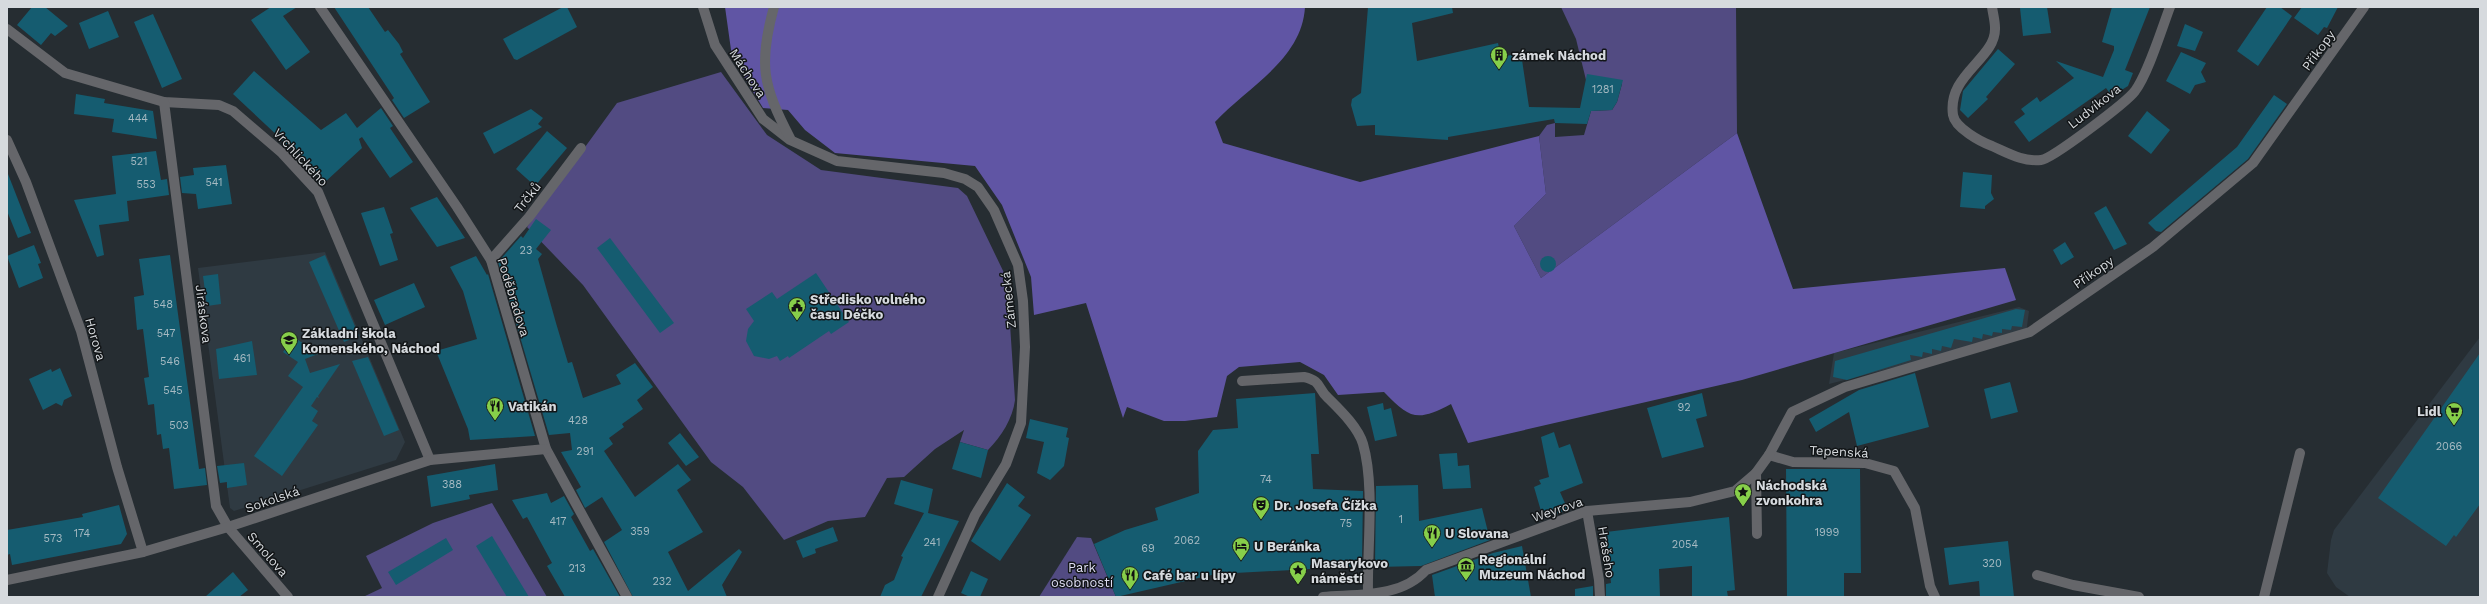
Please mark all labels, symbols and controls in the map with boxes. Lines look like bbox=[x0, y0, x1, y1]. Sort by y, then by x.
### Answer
street label: Příkopy bbox=[2299, 27, 2338, 73]
building icon: zámek Náchod bbox=[1489, 45, 1509, 70]
street label: Máchova bbox=[726, 46, 769, 101]
place label: zámek Náchod bbox=[1512, 48, 1606, 63]
street label: Ludvíkova bbox=[2065, 81, 2124, 132]
house number: 1281 bbox=[1592, 83, 1614, 96]
house number: 444 bbox=[128, 112, 148, 125]
street label: Vrchlického bbox=[270, 125, 331, 190]
house number: 521 bbox=[130, 155, 148, 168]
house number: 541 bbox=[205, 176, 223, 189]
house number: 553 bbox=[136, 178, 156, 191]
street label: Trčků bbox=[511, 179, 544, 216]
house number: 23 bbox=[520, 244, 532, 257]
street label: Příkopy bbox=[2070, 253, 2117, 292]
street label: Poděbradova bbox=[494, 256, 533, 339]
street label: Zámecká bbox=[998, 270, 1019, 329]
street label: Jiráskova bbox=[192, 284, 215, 345]
place label: Středisko volného času Déčko bbox=[810, 292, 926, 322]
public building icon: Středisko volného času Déčko bbox=[787, 296, 807, 321]
house number: 548 bbox=[153, 298, 173, 311]
street label: Horova bbox=[82, 316, 109, 363]
place label: Základní škola Komenského, Náchod bbox=[302, 326, 440, 356]
house number: 547 bbox=[157, 327, 175, 340]
school or university icon: Základní škola Komenského, Náchod bbox=[279, 330, 299, 355]
house number: 461 bbox=[233, 352, 251, 365]
house number: 546 bbox=[160, 355, 180, 368]
house number: 545 bbox=[163, 384, 183, 397]
restaurant icon: Vatikán bbox=[485, 396, 505, 421]
place label: Vatikán bbox=[508, 399, 556, 414]
house number: 92 bbox=[1677, 401, 1691, 414]
supermarket icon: Lidl bbox=[2444, 401, 2464, 426]
place label: Lidl bbox=[2417, 404, 2442, 419]
house number: 428 bbox=[568, 414, 588, 427]
house number: 503 bbox=[169, 419, 189, 432]
house number: 2066 bbox=[2436, 440, 2463, 453]
street label: Tepenská bbox=[1809, 442, 1869, 461]
house number: 291 bbox=[576, 445, 594, 458]
house number: 74 bbox=[1260, 473, 1272, 486]
house number: 388 bbox=[442, 478, 462, 491]
place label: Náchodská zvonkohra bbox=[1756, 478, 1827, 508]
place icon: Náchodská zvonkohra bbox=[1733, 482, 1753, 507]
street label: Sokolská bbox=[243, 483, 302, 516]
street label: Weyrova bbox=[1530, 494, 1585, 525]
theatre icon: Dr. Josefa Čížka bbox=[1251, 495, 1271, 520]
place label: Dr. Josefa Čížka bbox=[1274, 497, 1377, 513]
house number: 1 bbox=[1399, 513, 1403, 526]
house number: 417 bbox=[549, 515, 567, 528]
house number: 75 bbox=[1340, 517, 1352, 530]
restaurant icon: U Slovana bbox=[1422, 523, 1442, 548]
house number: 359 bbox=[630, 525, 650, 538]
street label: Hrašeho bbox=[1595, 525, 1618, 579]
place label: U Slovana bbox=[1445, 526, 1509, 541]
house number: 1999 bbox=[1815, 526, 1840, 539]
house number: 174 bbox=[74, 527, 90, 540]
street label: Smolova bbox=[244, 529, 291, 580]
house number: 573 bbox=[44, 532, 63, 545]
house number: 2062 bbox=[1174, 534, 1200, 547]
house number: 241 bbox=[924, 536, 940, 549]
hotel icon: U Beránka bbox=[1231, 536, 1251, 561]
house number: 2054 bbox=[1672, 538, 1698, 551]
place label: U Beránka bbox=[1254, 539, 1321, 554]
house number: 69 bbox=[1141, 542, 1155, 555]
place label: Regionální Muzeum Náchod bbox=[1479, 552, 1585, 582]
place label: Masarykovo náměstí bbox=[1311, 556, 1388, 586]
museum icon: Regionální Muzeum Náchod bbox=[1456, 556, 1476, 581]
house number: 320 bbox=[1982, 557, 2002, 570]
park label: Park osobností bbox=[1051, 560, 1114, 590]
place icon: Masarykovo náměstí bbox=[1288, 560, 1308, 585]
house number: 213 bbox=[568, 562, 586, 575]
restaurant icon: Café bar u lípy bbox=[1120, 565, 1140, 590]
place label: Café bar u lípy bbox=[1143, 568, 1236, 583]
house number: 232 bbox=[652, 575, 672, 588]

